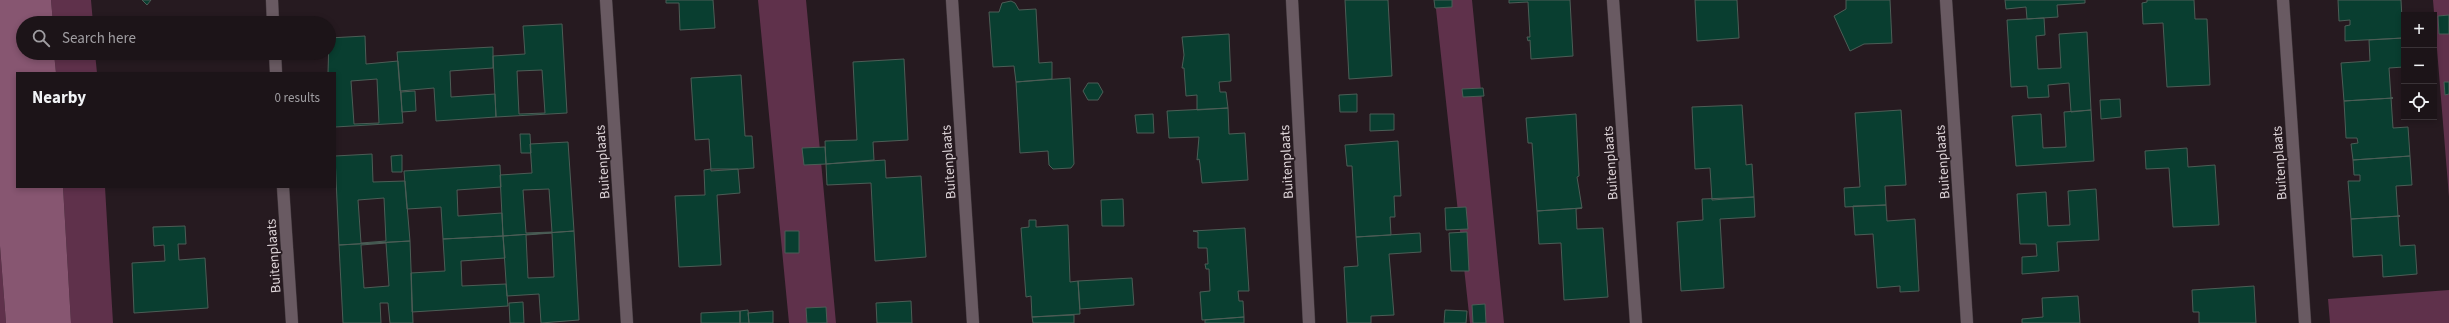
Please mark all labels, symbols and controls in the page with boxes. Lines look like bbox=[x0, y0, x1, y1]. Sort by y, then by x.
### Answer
map controls bbox=[2401, 12, 2437, 120]
button: + bbox=[2401, 12, 2437, 48]
search box bbox=[16, 16, 336, 60]
icon: search bbox=[30, 27, 52, 49]
text: Search here bbox=[62, 28, 136, 49]
button: − bbox=[2401, 48, 2437, 84]
button: locate bbox=[2401, 84, 2437, 120]
text: Nearby bbox=[32, 86, 86, 110]
text: 0 results bbox=[275, 89, 320, 107]
street label: Buitenplaats bbox=[590, 124, 616, 200]
street label: Buitenplaats bbox=[936, 124, 962, 200]
street label: Buitenplaats bbox=[1275, 124, 1299, 199]
street label: Buitenplaats bbox=[1930, 124, 1956, 200]
street label: Buitenplaats bbox=[1598, 125, 1624, 201]
street label: Buitenplaats bbox=[2267, 125, 2293, 201]
street label: Buitenplaats bbox=[261, 218, 287, 294]

